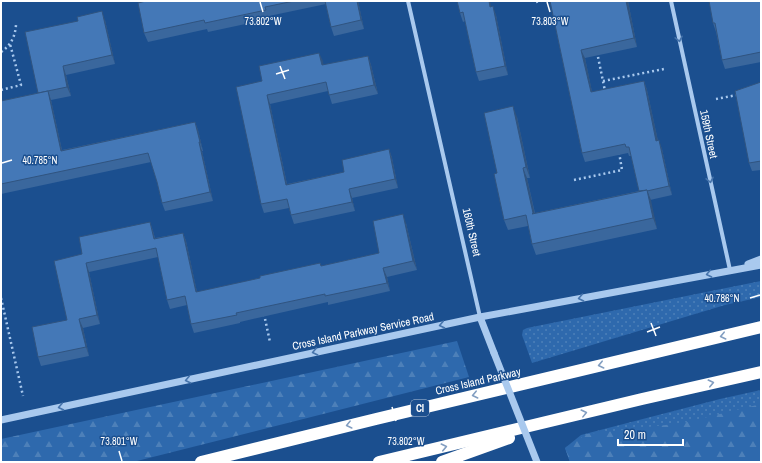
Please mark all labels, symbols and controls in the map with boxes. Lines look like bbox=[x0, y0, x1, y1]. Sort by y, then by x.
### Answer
text: 73.802°W bbox=[245, 15, 282, 28]
text: 73.803°W bbox=[532, 15, 569, 28]
one-way arrow bbox=[675, 36, 683, 42]
street label: 159th Street bbox=[697, 109, 721, 160]
text: 40.785°N bbox=[23, 154, 58, 167]
one-way arrow bbox=[706, 177, 714, 183]
street label: 160th Street bbox=[460, 206, 484, 258]
one-way arrow bbox=[706, 269, 712, 278]
text: 40.786°N bbox=[705, 292, 740, 305]
one-way arrow bbox=[578, 293, 584, 302]
street label: Cross Island Parkway Service Road bbox=[291, 309, 435, 353]
one-way arrow bbox=[439, 321, 445, 329]
one-way arrow bbox=[720, 332, 726, 340]
one-way arrow bbox=[312, 348, 318, 356]
one-way arrow bbox=[598, 360, 605, 368]
street label: Cross Island Parkway bbox=[434, 364, 523, 398]
one-way arrow bbox=[185, 375, 191, 383]
one-way arrow bbox=[707, 379, 714, 388]
one-way arrow bbox=[472, 390, 479, 399]
road number: CI bbox=[411, 400, 429, 416]
one-way arrow bbox=[58, 402, 64, 410]
one-way arrow bbox=[581, 409, 587, 417]
one-way arrow bbox=[345, 421, 352, 429]
scale bar bbox=[618, 421, 683, 447]
text: 20 m bbox=[624, 427, 646, 443]
text: 73.801°W bbox=[101, 435, 138, 448]
text: 73.802°W bbox=[388, 435, 425, 448]
one-way arrow bbox=[441, 443, 447, 451]

